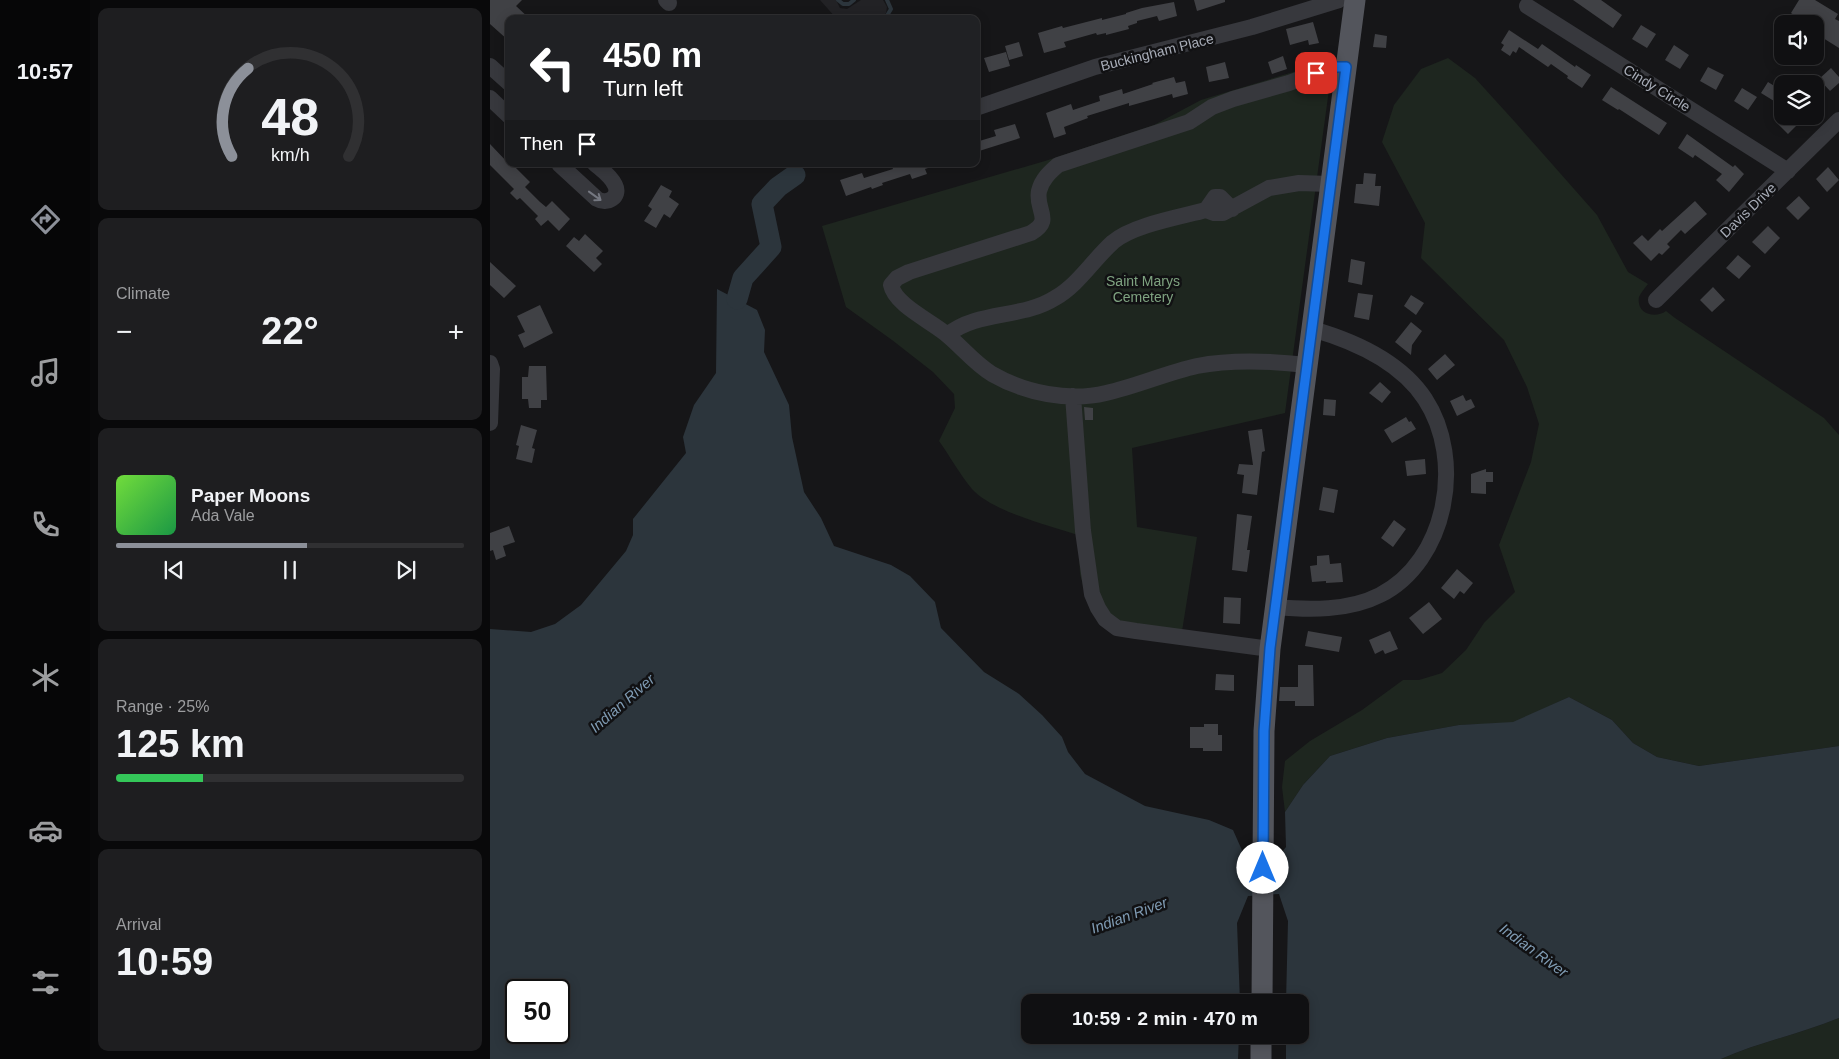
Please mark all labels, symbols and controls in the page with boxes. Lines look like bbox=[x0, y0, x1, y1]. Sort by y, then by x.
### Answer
map controls bbox=[1774, 15, 1824, 125]
button: sound bbox=[1774, 15, 1824, 65]
street label: Buckingham Place bbox=[1099, 30, 1215, 74]
icon: left bbox=[520, 35, 585, 100]
text: 450 m bbox=[603, 35, 702, 74]
pin bbox=[1295, 52, 1337, 94]
text: 10:57 bbox=[17, 59, 73, 84]
icon: arrive bbox=[1302, 59, 1330, 87]
street label: Cindy Circle bbox=[1621, 61, 1693, 115]
button: layers bbox=[1774, 75, 1824, 125]
text: Turn left bbox=[603, 76, 683, 101]
text: 48 bbox=[261, 88, 319, 146]
icon: arrive bbox=[573, 130, 601, 158]
text: Then bbox=[520, 133, 563, 154]
text: km/h bbox=[271, 145, 309, 165]
street label: Davis Drive bbox=[1717, 179, 1779, 241]
one-way arrow bbox=[588, 191, 602, 201]
icon: directions bbox=[28, 202, 63, 237]
park label: Saint Marys Cemetery bbox=[1106, 273, 1180, 305]
text: Climate bbox=[116, 285, 170, 302]
text: 22° bbox=[261, 310, 319, 352]
text: − bbox=[116, 316, 132, 347]
text: + bbox=[448, 316, 464, 347]
icon: music bbox=[28, 355, 63, 390]
text: Paper Moons bbox=[191, 485, 310, 506]
icon: phone bbox=[28, 507, 63, 542]
text: Ada Vale bbox=[191, 507, 255, 524]
icon: previous bbox=[160, 556, 188, 584]
icon: pause bbox=[276, 556, 304, 584]
icon: next bbox=[392, 556, 420, 584]
icon: climate bbox=[28, 660, 63, 695]
water label: Indian River bbox=[586, 670, 659, 736]
text: Range · 25% bbox=[116, 698, 209, 715]
text: 125 km bbox=[116, 723, 245, 765]
icon: car bbox=[28, 813, 63, 848]
position arrow bbox=[1236, 841, 1288, 893]
water label: Indian River bbox=[1088, 893, 1170, 937]
text: Arrival bbox=[116, 916, 161, 933]
water label: Indian River bbox=[1497, 920, 1572, 981]
text: 10:59 bbox=[116, 941, 213, 983]
icon: filters bbox=[28, 965, 63, 1000]
speed limit sign: 50 bbox=[505, 979, 570, 1044]
text: 10:59 · 2 min · 470 m bbox=[1072, 1008, 1258, 1029]

